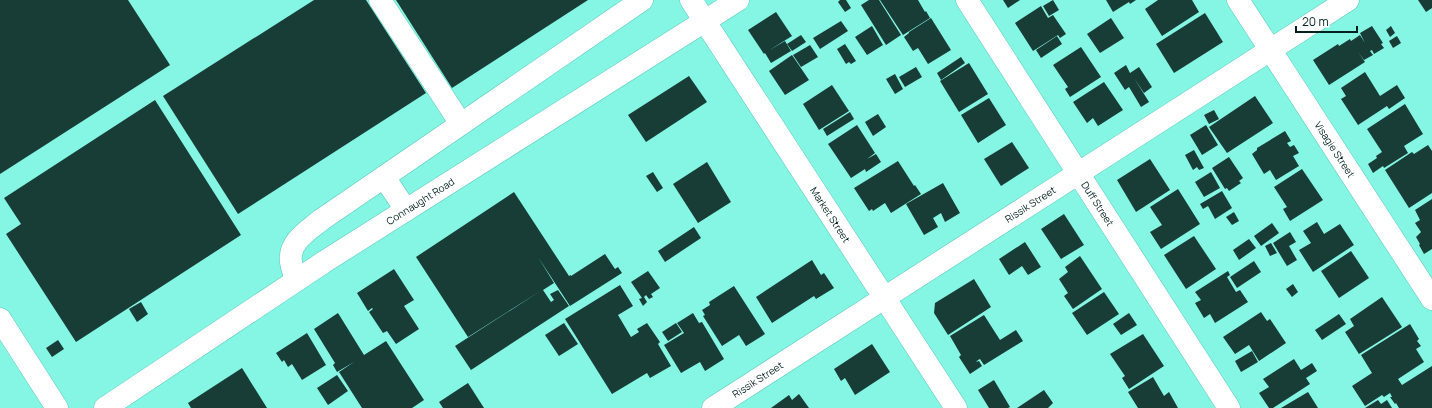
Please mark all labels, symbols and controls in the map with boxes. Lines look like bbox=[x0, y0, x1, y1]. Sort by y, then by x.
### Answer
scale bar bbox=[1296, 8, 1357, 34]
text: 20 m bbox=[1302, 13, 1329, 30]
street label: Visagie Street bbox=[1311, 118, 1358, 180]
street label: Connaught Road bbox=[383, 174, 457, 228]
street label: Duff Street bbox=[1078, 178, 1117, 229]
street label: Rissik Street bbox=[1002, 183, 1058, 226]
street label: Market Street bbox=[807, 184, 854, 245]
street label: Rissik Street bbox=[729, 358, 786, 401]

